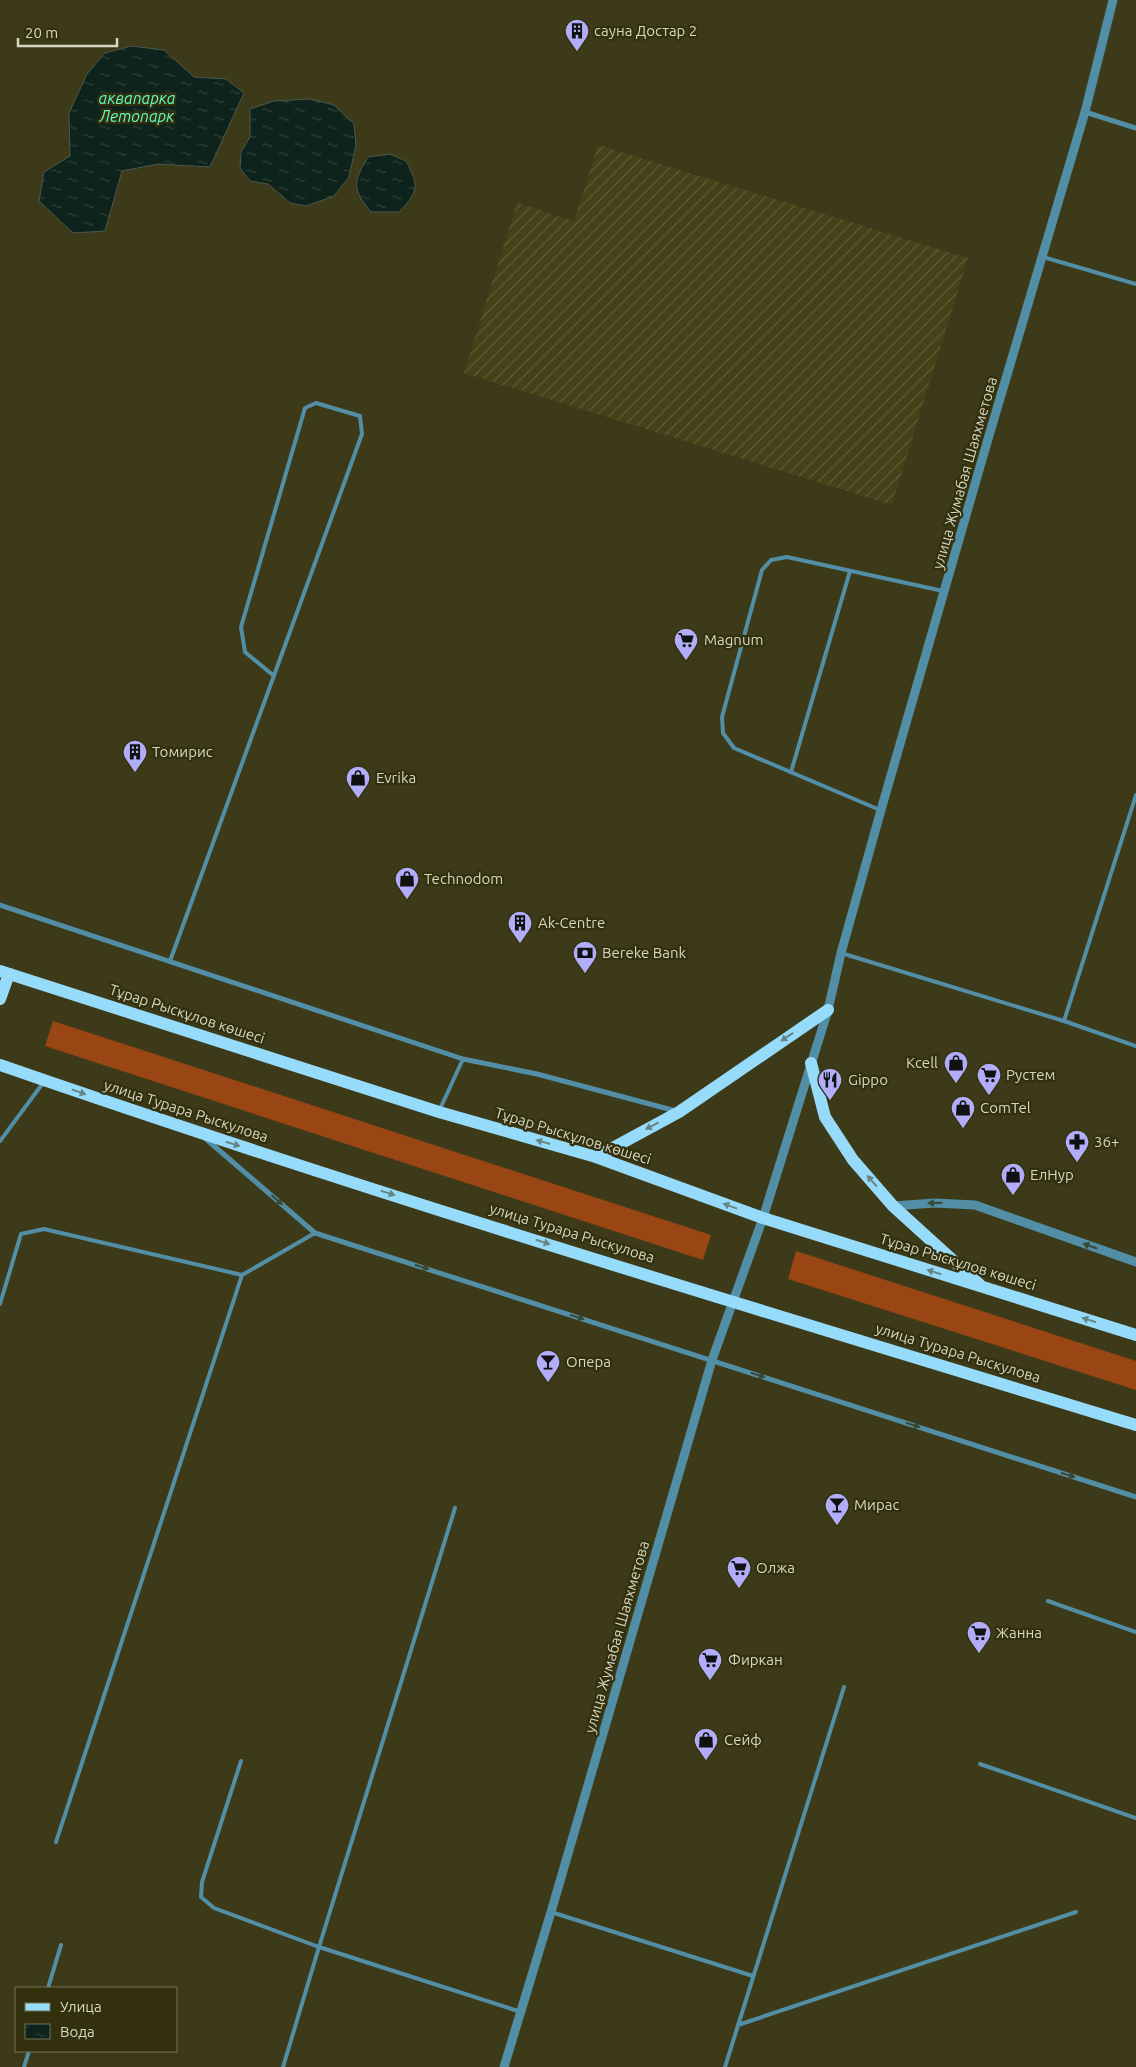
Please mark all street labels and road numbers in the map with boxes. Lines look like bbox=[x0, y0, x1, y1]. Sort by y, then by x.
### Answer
street label: улица Жумабая Шаяхметова bbox=[929, 375, 1000, 571]
street label: Тұрар Рыскұлов көшесі bbox=[107, 980, 267, 1047]
street label: улица Турара Рыскулова bbox=[102, 1076, 270, 1145]
street label: Тұрар Рыскұлов көшесі bbox=[493, 1104, 653, 1167]
street label: улица Турара Рыскулова bbox=[488, 1199, 657, 1266]
street label: Тұрар Рыскұлов көшесі bbox=[878, 1230, 1038, 1293]
street label: улица Турара Рыскулова bbox=[874, 1319, 1043, 1386]
street label: улица Жумабая Шаяхметова bbox=[581, 1539, 652, 1735]

